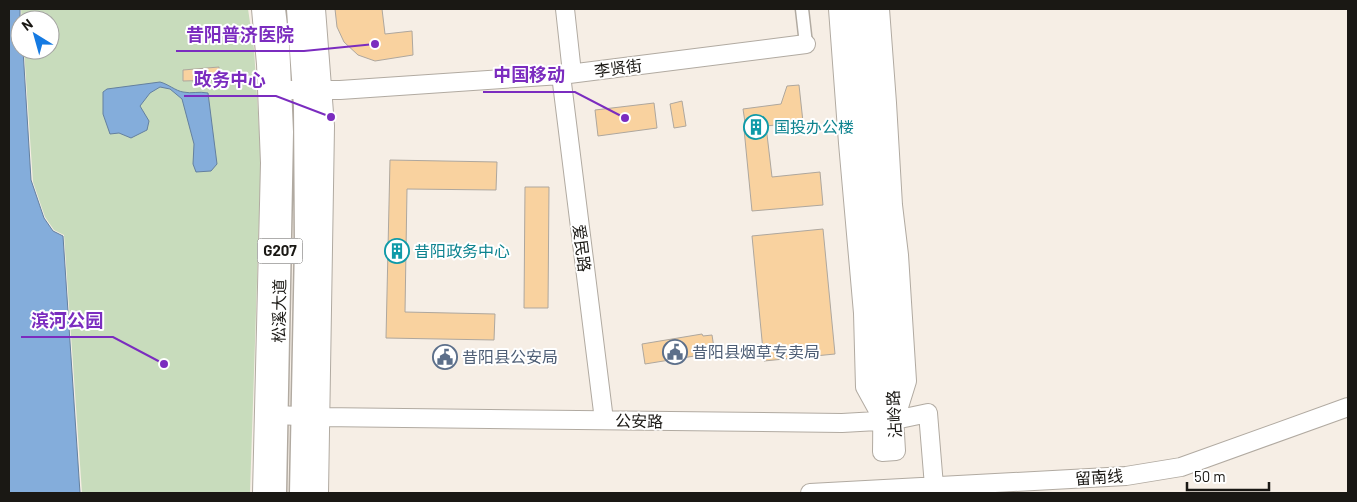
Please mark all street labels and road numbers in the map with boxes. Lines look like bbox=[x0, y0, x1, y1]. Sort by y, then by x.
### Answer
street label: 李贤街 bbox=[593, 55, 643, 80]
street label: 爱民路 bbox=[570, 223, 595, 273]
road number: G207 bbox=[258, 238, 302, 264]
street label: 松溪大道 bbox=[268, 279, 289, 343]
street label: 沾岭路 bbox=[883, 390, 904, 438]
street label: 公安路 bbox=[615, 411, 663, 430]
street label: 留南线 bbox=[1074, 465, 1124, 488]

